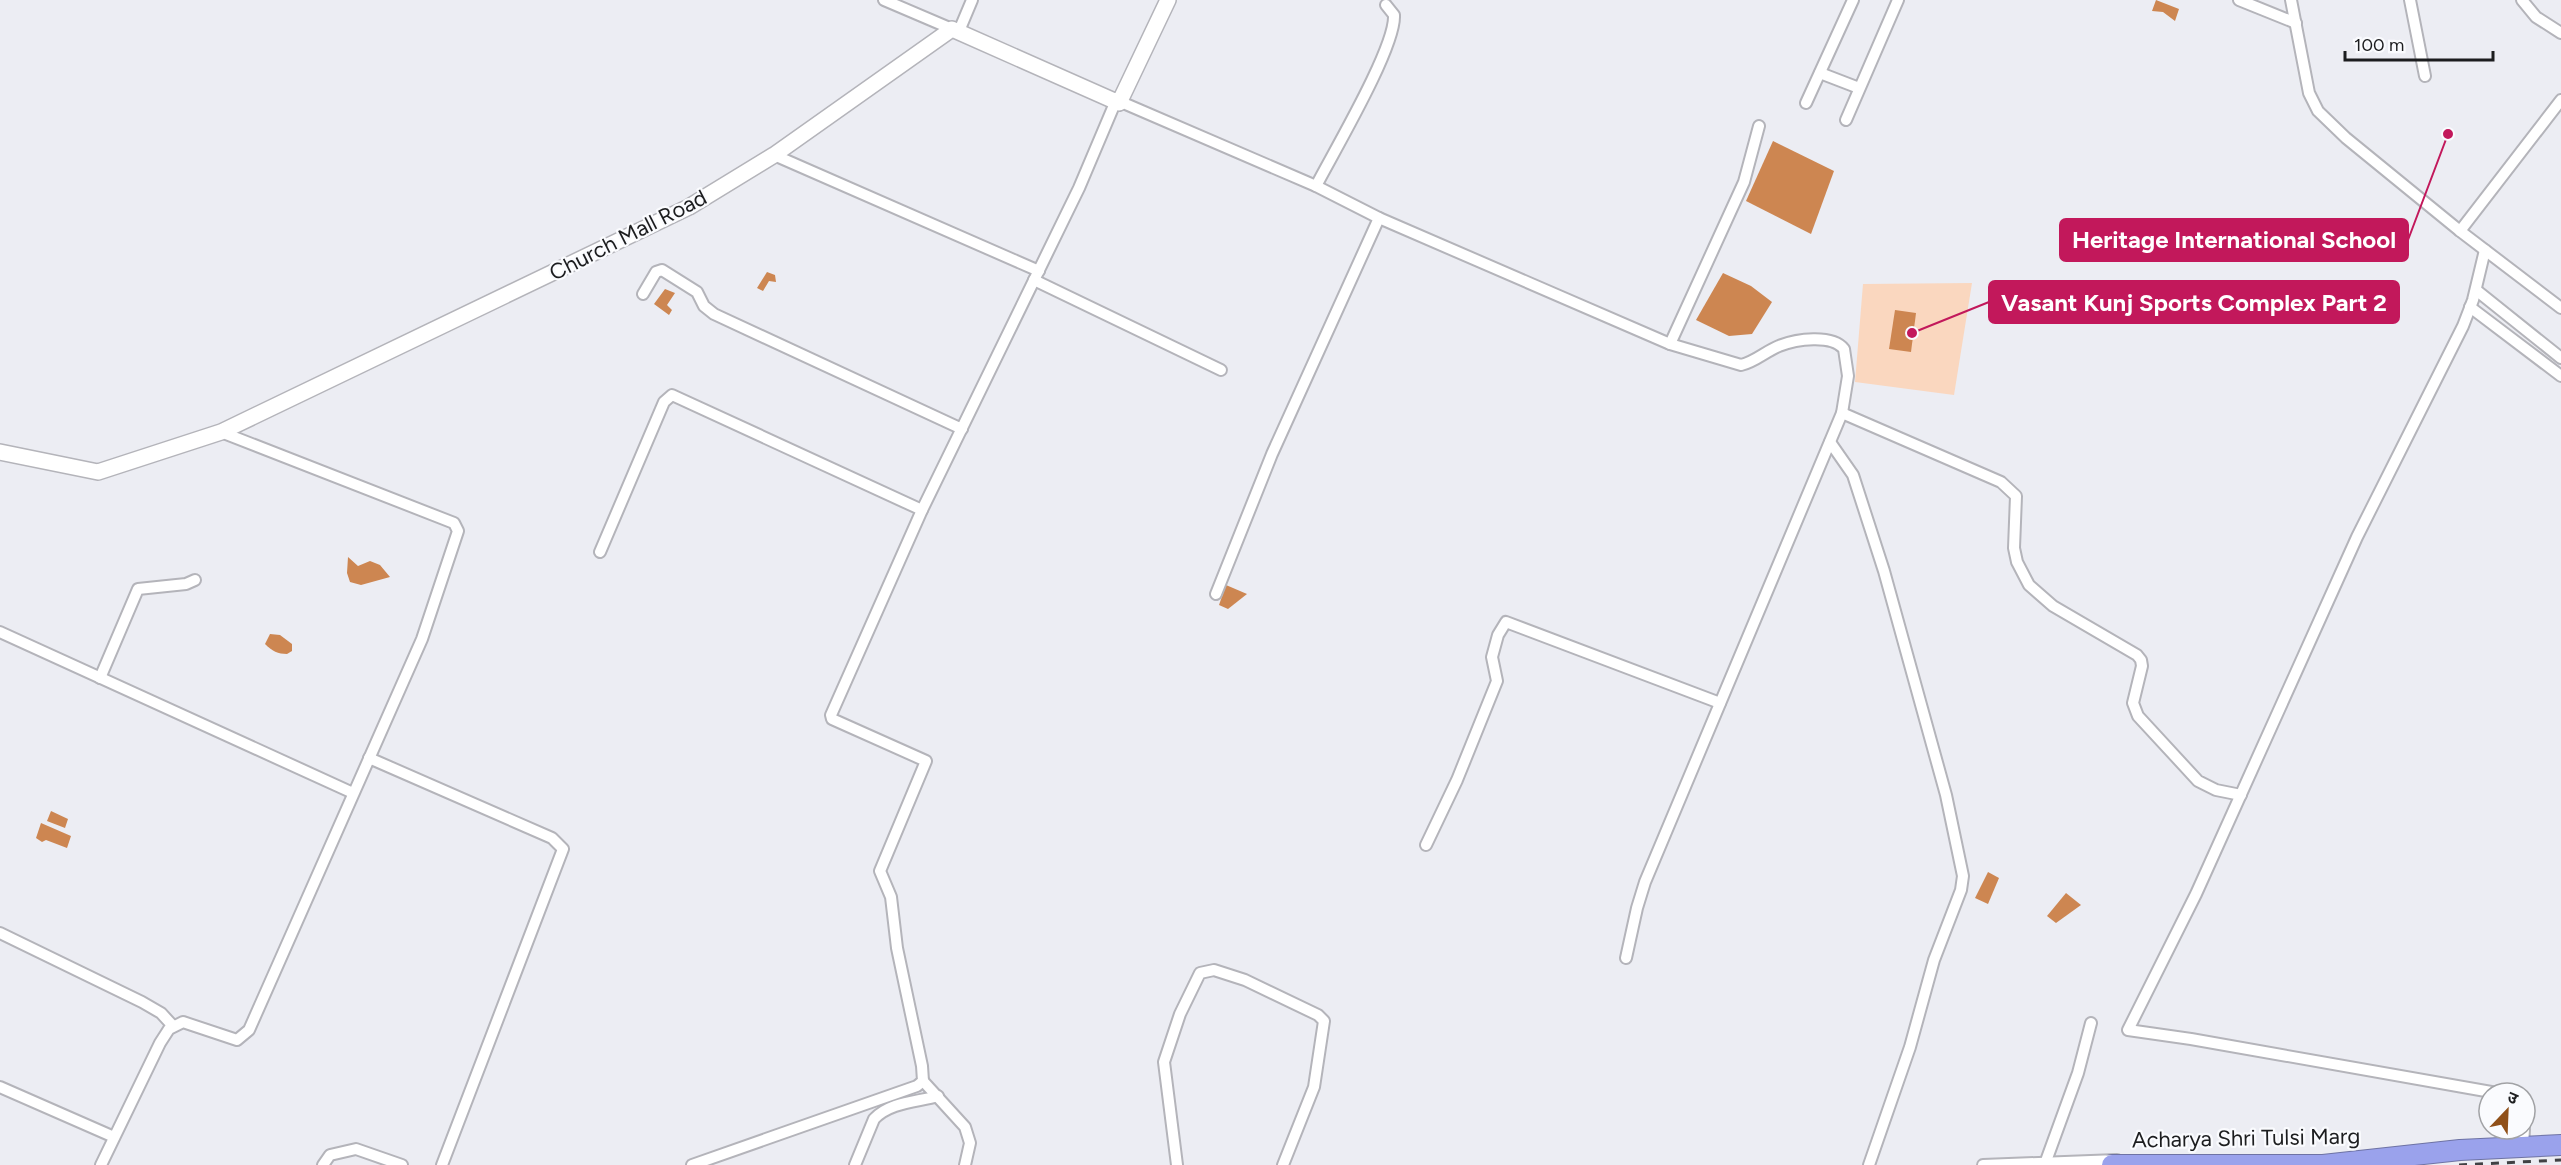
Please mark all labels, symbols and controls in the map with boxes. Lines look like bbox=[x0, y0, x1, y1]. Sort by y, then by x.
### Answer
scale bar bbox=[2345, 24, 2494, 62]
text: 100 m bbox=[2354, 34, 2404, 56]
street label: Church Mall Road bbox=[545, 184, 711, 286]
callout: Heritage International School bbox=[2060, 219, 2408, 261]
text: Heritage International School bbox=[2072, 225, 2396, 254]
callout: Vasant Kunj Sports Complex Part 2 bbox=[1989, 281, 2399, 323]
text: Vasant Kunj Sports Complex Part 2 bbox=[2001, 288, 2387, 317]
north arrow bbox=[2477, 1081, 2537, 1141]
text: उ bbox=[2505, 1087, 2521, 1108]
street label: Acharya Shri Tulsi Marg bbox=[2132, 1123, 2360, 1153]

